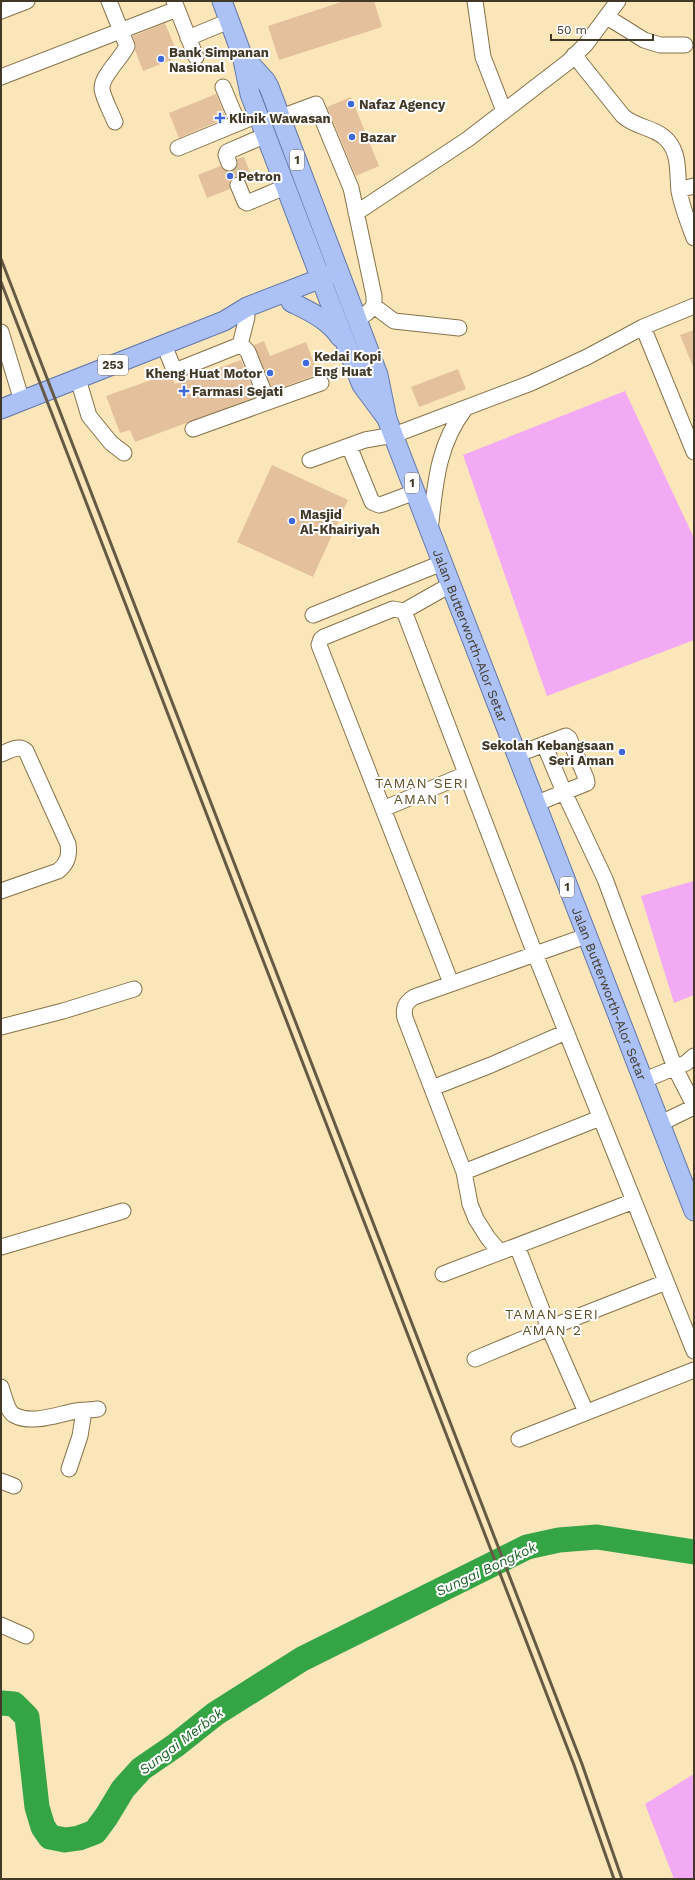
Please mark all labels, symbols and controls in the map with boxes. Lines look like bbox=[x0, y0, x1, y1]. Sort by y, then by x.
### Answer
scale bar bbox=[551, 16, 653, 42]
text: 50 m bbox=[557, 23, 587, 37]
place label: Bank Simpanan Nasional bbox=[169, 45, 269, 75]
marker: Bank Simpanan Nasional bbox=[156, 54, 166, 64]
place label: Nafaz Agency bbox=[359, 97, 446, 112]
marker: Nafaz Agency bbox=[346, 99, 356, 109]
place label: Klinik Wawasan bbox=[229, 111, 331, 126]
marker: Klinik Wawasan bbox=[214, 112, 226, 124]
place label: Bazar bbox=[360, 130, 397, 145]
marker: Bazar bbox=[347, 132, 357, 142]
road number: 1 bbox=[290, 150, 304, 170]
place label: Petron bbox=[238, 169, 281, 184]
marker: Petron bbox=[225, 171, 235, 181]
place label: Kedai Kopi Eng Huat bbox=[314, 349, 382, 379]
road number: 253 bbox=[98, 355, 128, 375]
marker: Kedai Kopi Eng Huat bbox=[301, 358, 311, 368]
place label: Kheng Huat Motor bbox=[145, 366, 262, 381]
marker: Kheng Huat Motor bbox=[265, 368, 275, 378]
place label: Farmasi Sejati bbox=[192, 384, 283, 399]
marker: Farmasi Sejati bbox=[179, 386, 189, 396]
road number: 1 bbox=[405, 473, 419, 493]
place label: Masjid Al-Khairiyah bbox=[300, 507, 380, 537]
marker: Masjid Al-Khairiyah bbox=[287, 516, 297, 526]
street label: Jalan Butterworth-Alor Setar bbox=[430, 547, 511, 724]
place label: Sekolah Kebangsaan Seri Aman bbox=[482, 738, 614, 768]
marker: Sekolah Kebangsaan Seri Aman bbox=[617, 747, 627, 757]
district label: TAMAN SERI AMAN 1 bbox=[375, 775, 469, 807]
road number: 1 bbox=[560, 877, 574, 897]
street label: Jalan Butterworth-Alor Setar bbox=[569, 905, 650, 1082]
district label: TAMAN SERI AMAN 2 bbox=[505, 1306, 599, 1338]
water label: Sungai Bongkok bbox=[433, 1539, 539, 1599]
water label: Sungai Merbok bbox=[136, 1704, 226, 1778]

